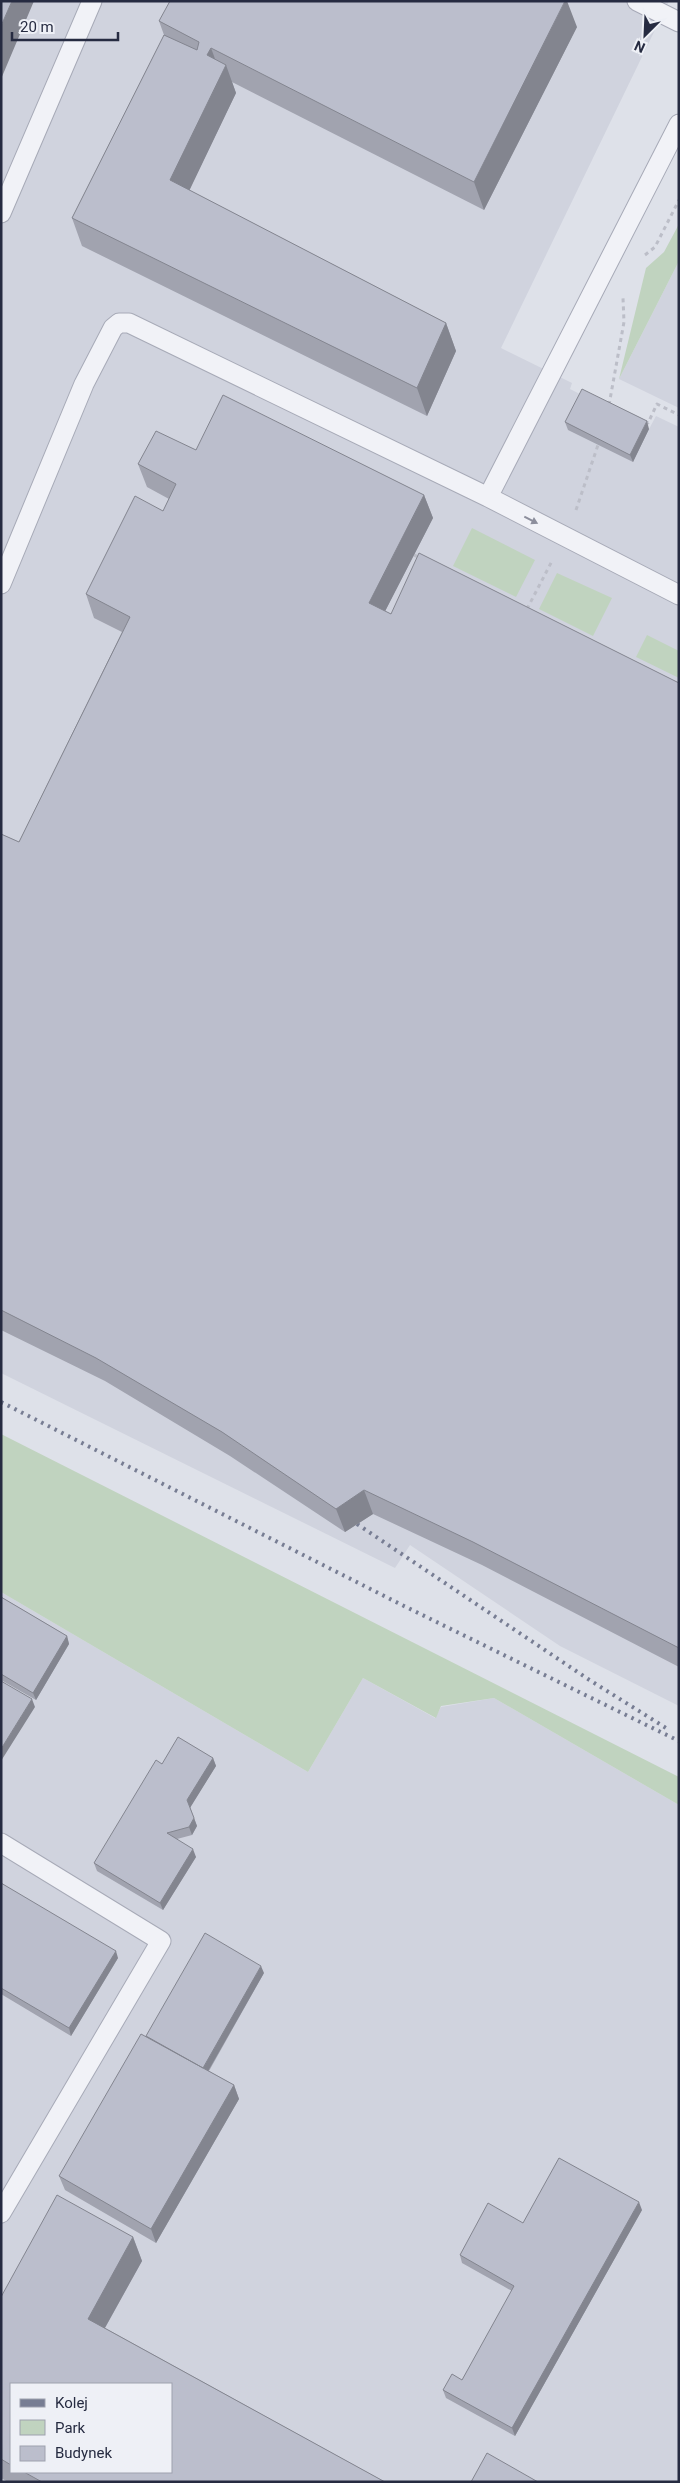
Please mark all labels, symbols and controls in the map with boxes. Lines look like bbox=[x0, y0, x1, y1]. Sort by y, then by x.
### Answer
scale bar bbox=[12, 10, 119, 42]
north arrow bbox=[620, 10, 670, 60]
text: 20 m bbox=[20, 18, 54, 36]
text: N bbox=[632, 38, 647, 56]
one-way arrow bbox=[524, 516, 538, 524]
legend bbox=[10, 2383, 172, 2473]
text: Kolej bbox=[55, 2394, 88, 2412]
text: Park bbox=[55, 2419, 86, 2437]
text: Budynek bbox=[55, 2444, 112, 2462]

